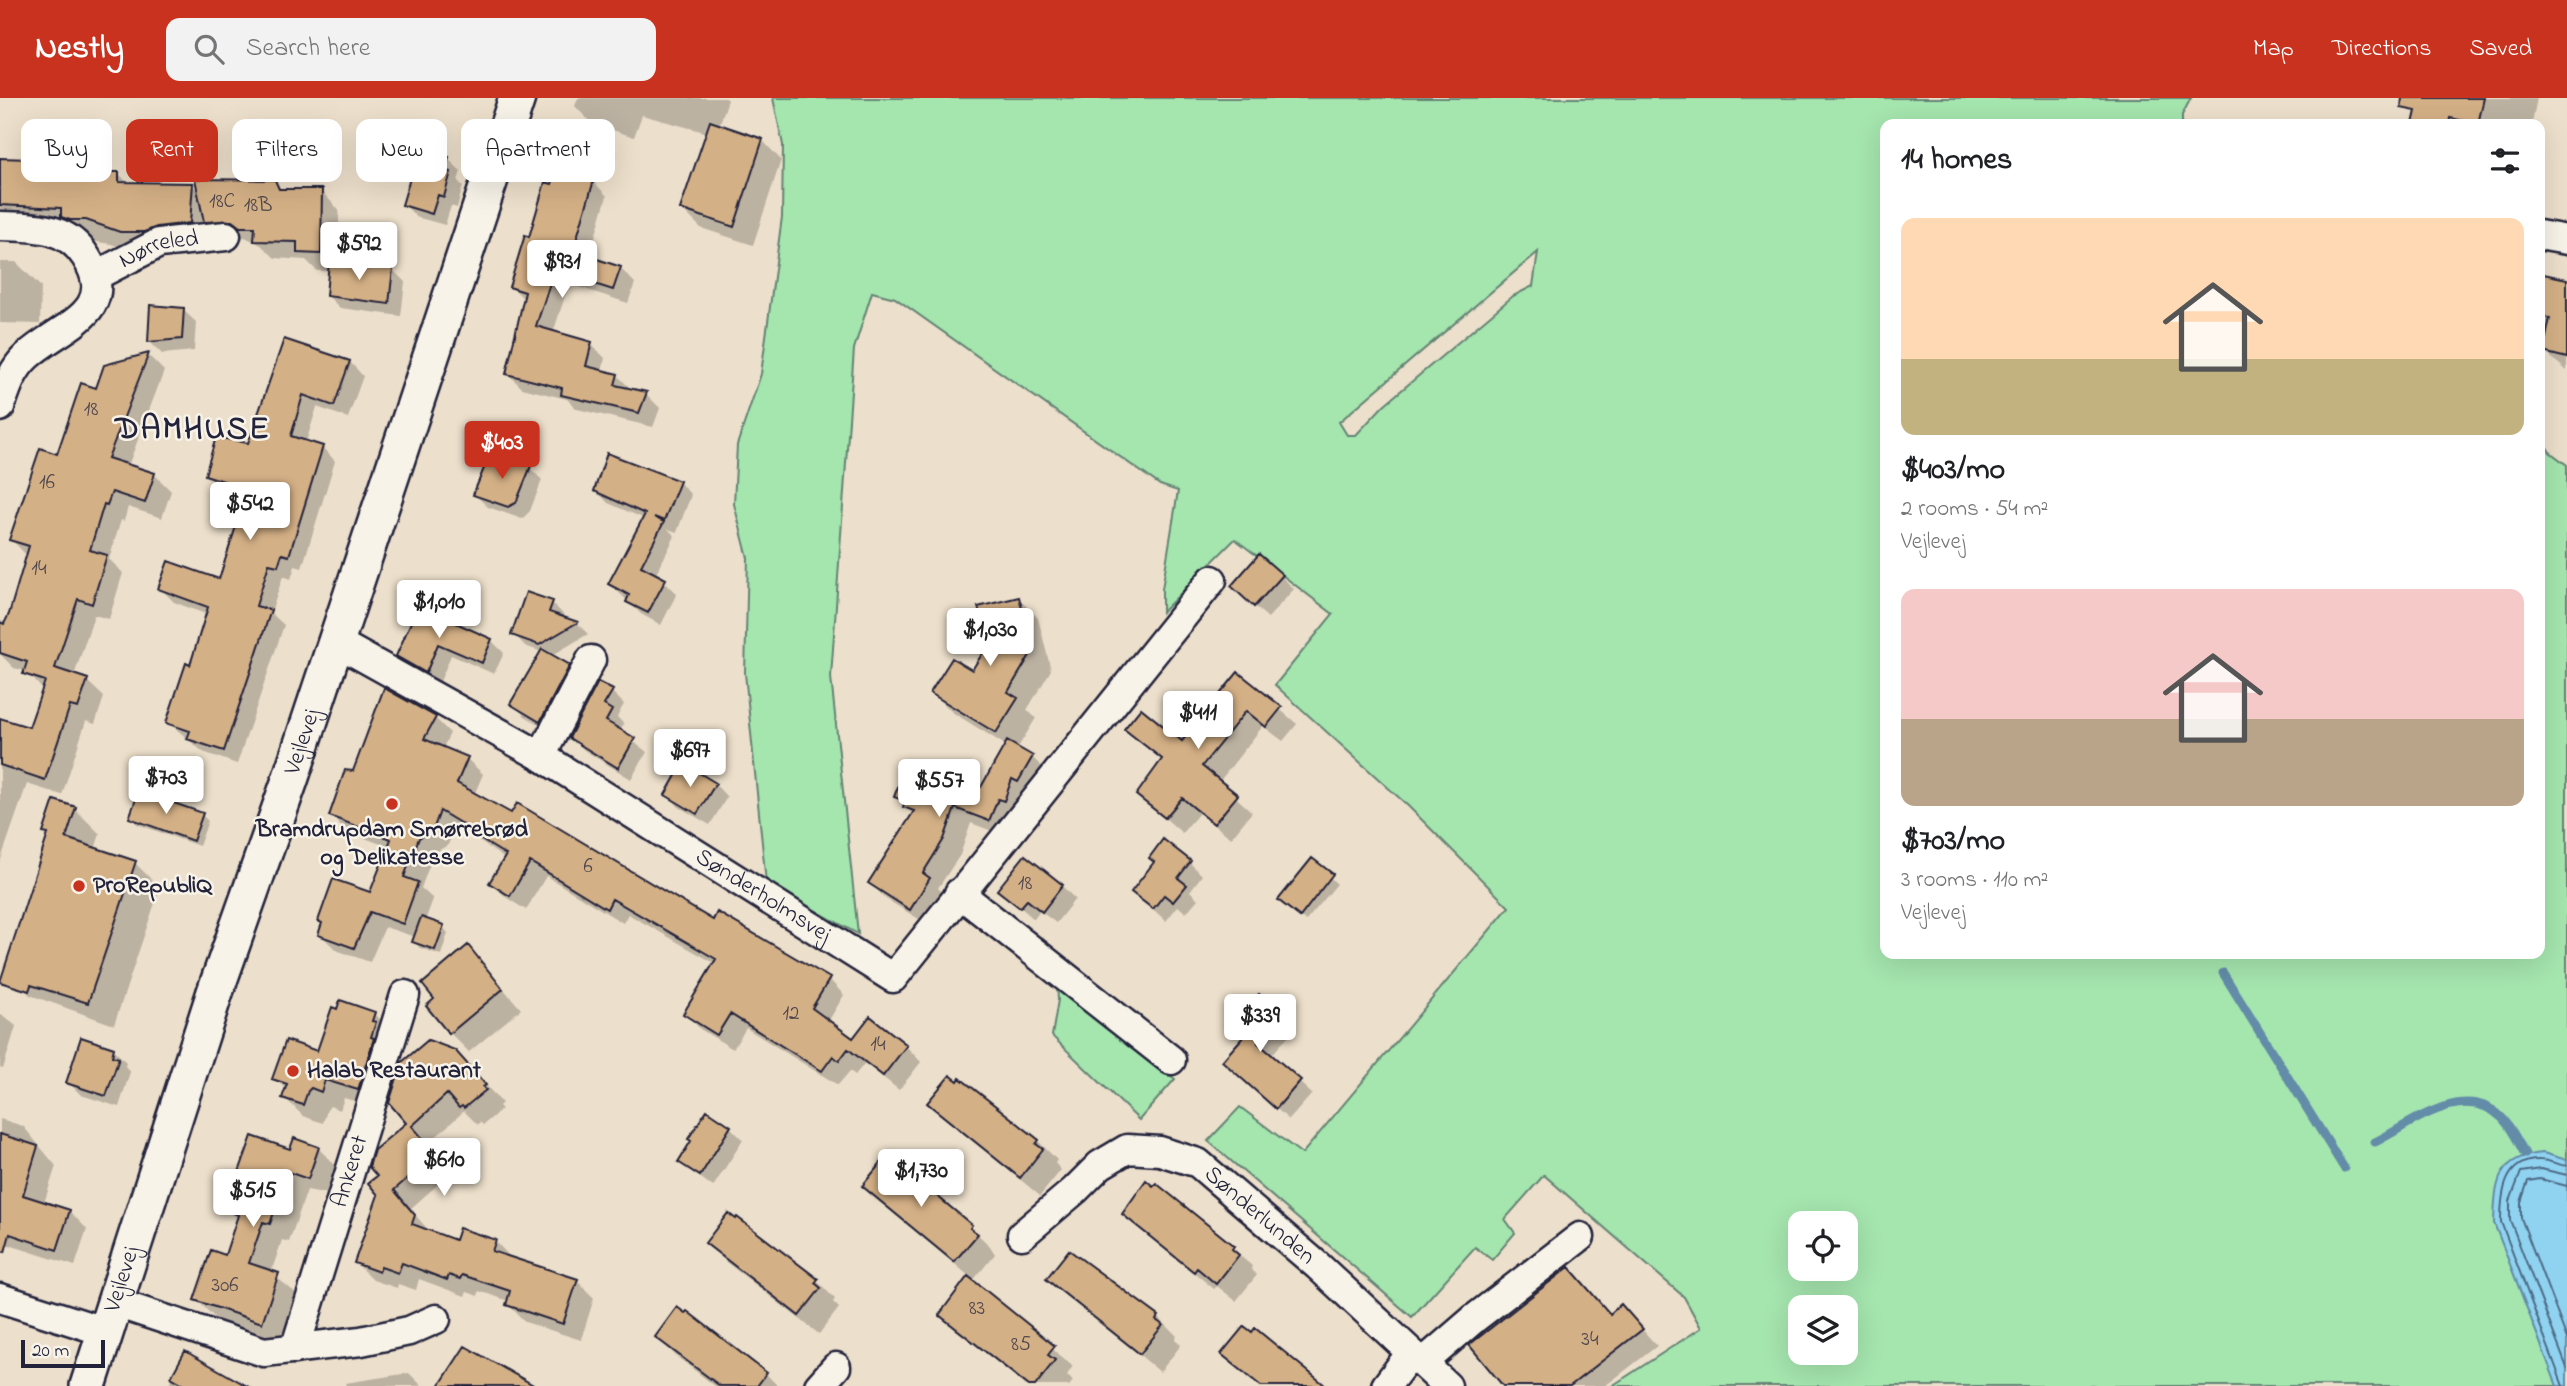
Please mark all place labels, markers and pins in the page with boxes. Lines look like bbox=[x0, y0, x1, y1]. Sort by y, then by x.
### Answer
pin: $592 bbox=[318, 222, 400, 282]
pin: $931 bbox=[521, 240, 603, 300]
pin: $403 bbox=[461, 422, 543, 481]
pin: $542 bbox=[209, 482, 291, 542]
pin: $1,010 bbox=[382, 580, 496, 640]
pin: $1,030 bbox=[933, 608, 1047, 668]
pin: $411 bbox=[1157, 692, 1239, 751]
pin: $697 bbox=[649, 730, 731, 789]
pin: $703 bbox=[125, 756, 207, 816]
pin: $557 bbox=[898, 760, 980, 819]
marker: Bramdrupdam Smørrebrød og Delikatesse bbox=[384, 796, 400, 812]
place label: Bramdrupdam Smørrebrød og Delikatesse bbox=[255, 813, 529, 877]
place label: ProRepubliQ bbox=[93, 869, 213, 904]
marker: ProRepubliQ bbox=[71, 878, 87, 894]
pin: $339 bbox=[1219, 995, 1301, 1054]
place label: Halab Restaurant bbox=[307, 1054, 482, 1089]
marker: Halab Restaurant bbox=[285, 1063, 301, 1079]
pin: $610 bbox=[403, 1138, 485, 1198]
pin: $1,730 bbox=[864, 1150, 978, 1209]
pin: $515 bbox=[212, 1170, 294, 1229]

